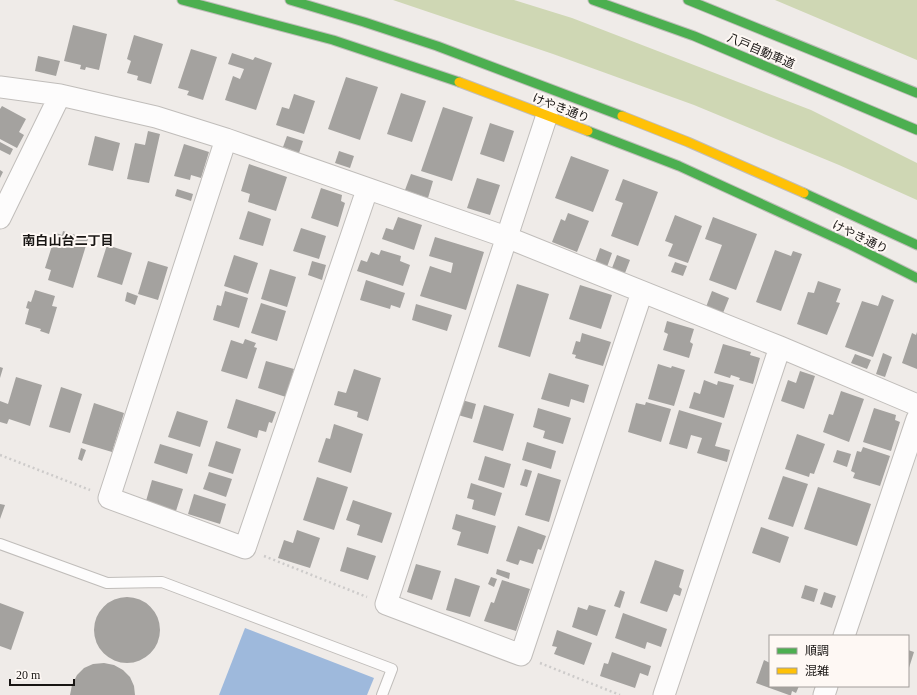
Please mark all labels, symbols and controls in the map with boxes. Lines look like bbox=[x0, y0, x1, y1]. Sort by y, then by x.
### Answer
street label: 八戸自動車道 bbox=[725, 30, 797, 72]
street label: けやき通り bbox=[530, 91, 592, 125]
street label: けやき通り bbox=[830, 218, 890, 256]
district label: 南白山台二丁目 bbox=[22, 233, 114, 248]
legend bbox=[769, 635, 909, 687]
text: 順調 bbox=[805, 644, 829, 658]
scale bar bbox=[10, 661, 74, 687]
text: 混雑 bbox=[805, 664, 829, 678]
text: 20 m bbox=[16, 668, 41, 682]

